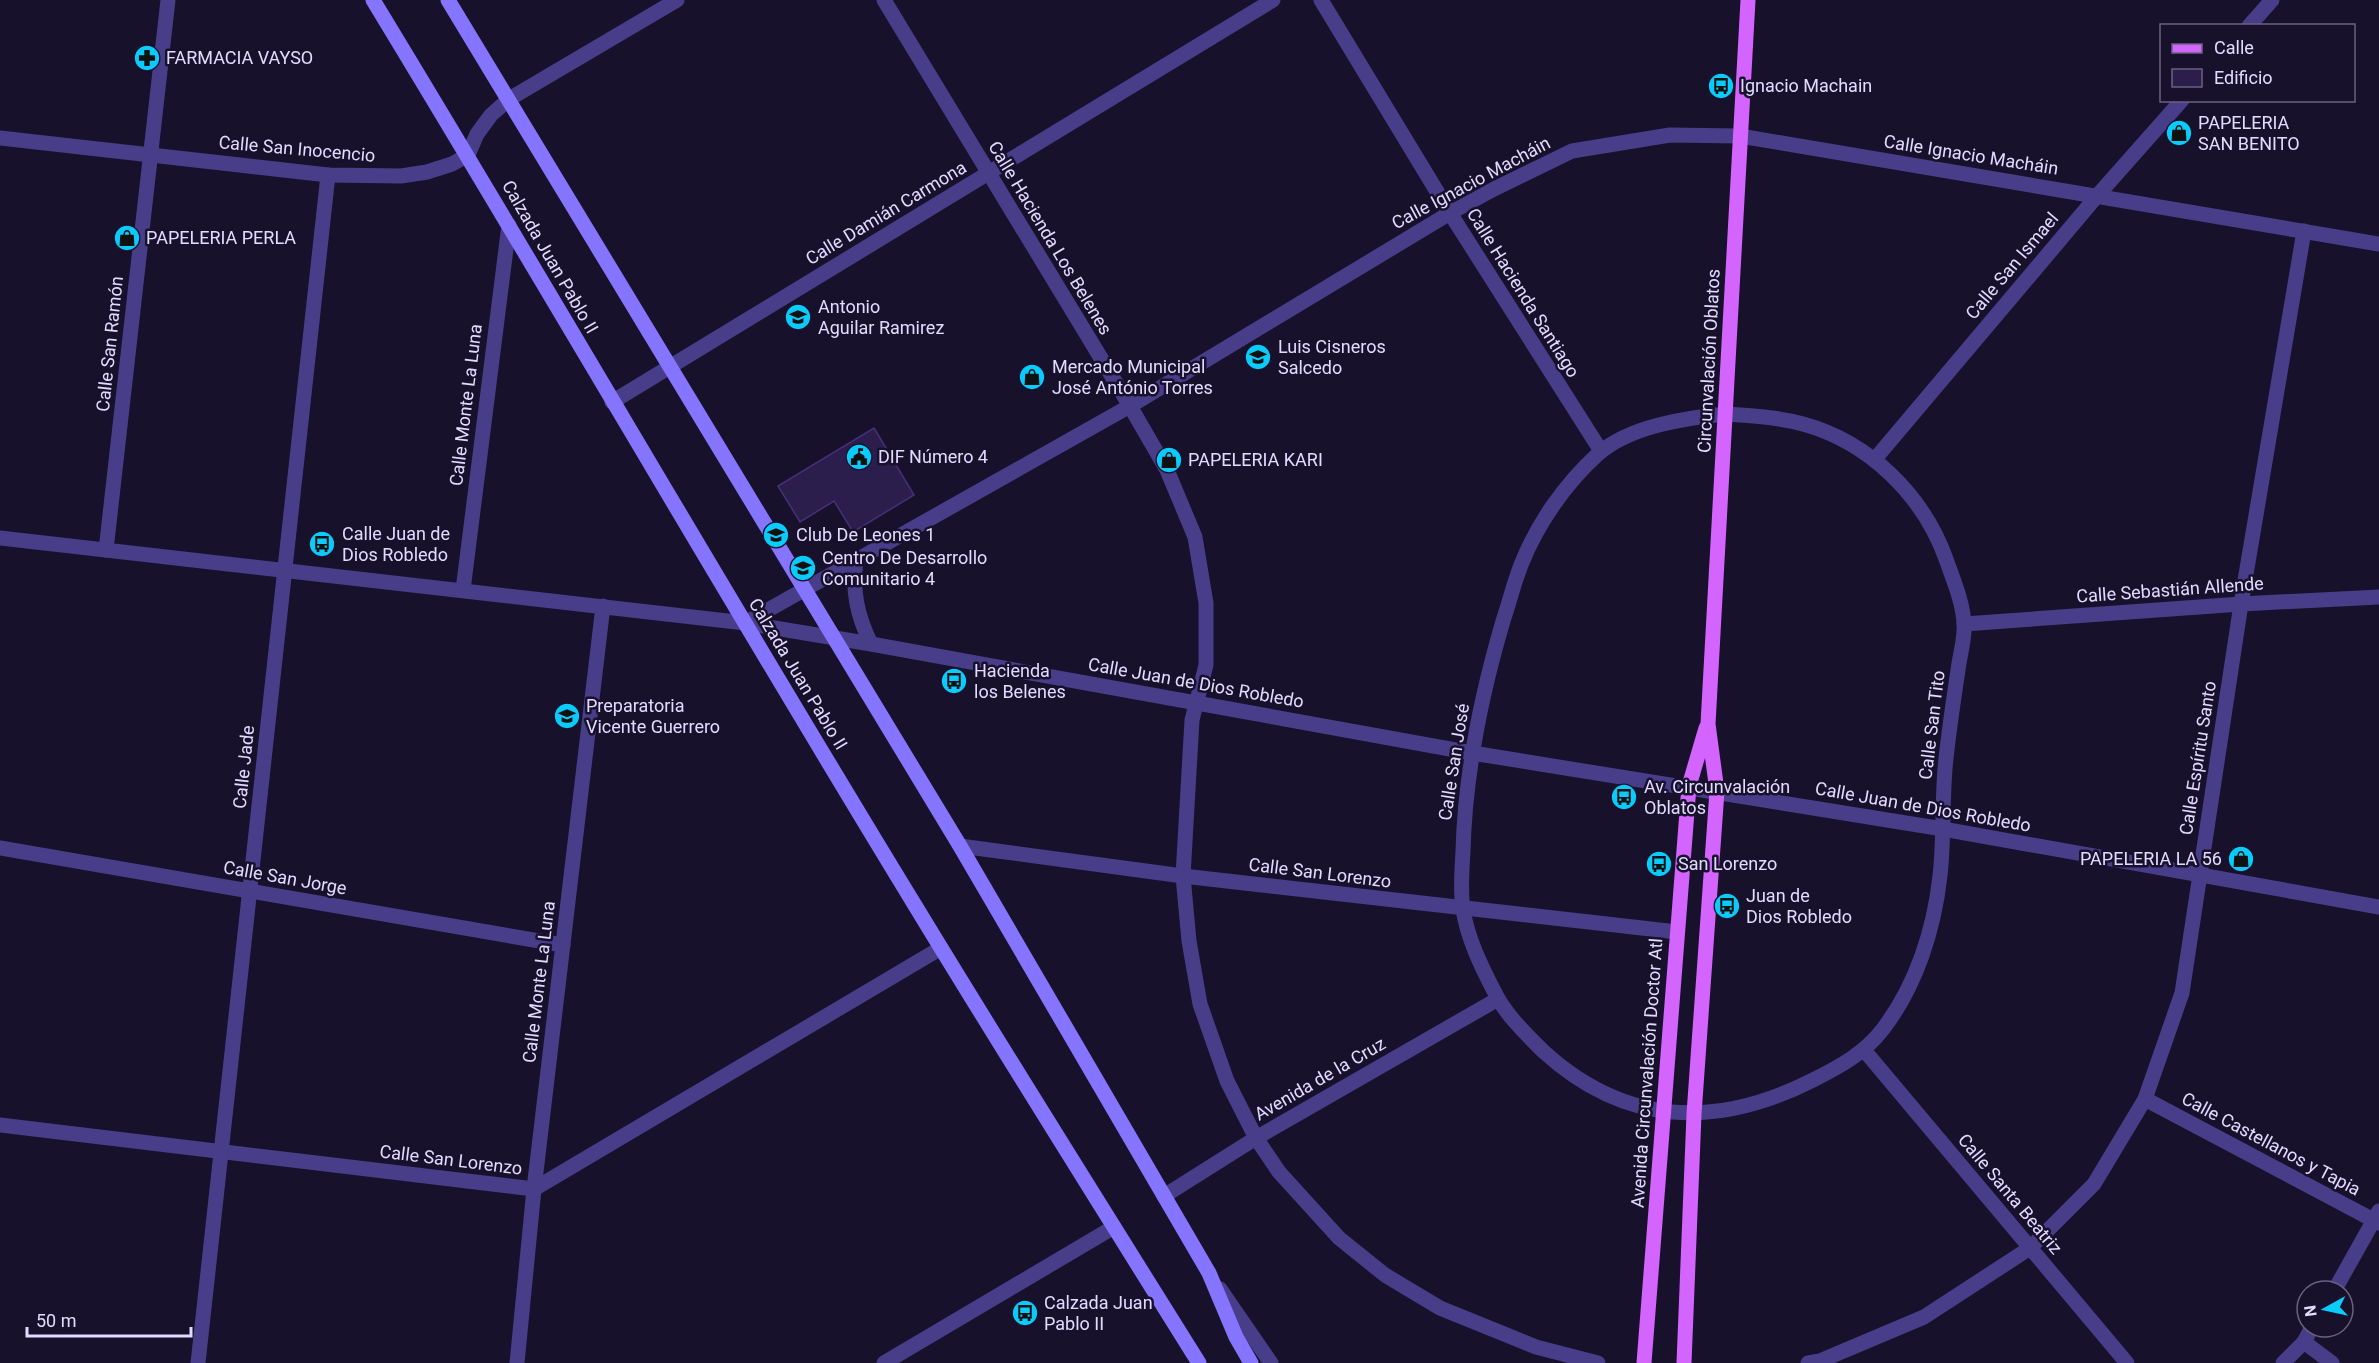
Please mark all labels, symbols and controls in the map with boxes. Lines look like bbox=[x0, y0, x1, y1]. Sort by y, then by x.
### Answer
legend bbox=[2160, 24, 2355, 102]
text: Calle bbox=[2214, 37, 2254, 58]
pharmacy icon: FARMACIA VAYSO bbox=[132, 43, 162, 73]
place label: FARMACIA VAYSO bbox=[166, 47, 313, 68]
text: Edificio bbox=[2214, 67, 2273, 88]
bus stop icon: Ignacio Machain bbox=[1706, 71, 1736, 101]
place label: Ignacio Machain bbox=[1740, 75, 1872, 96]
place label: PAPELERIA SAN BENITO bbox=[2198, 112, 2300, 154]
shop icon: PAPELERIA SAN BENITO bbox=[2164, 118, 2194, 148]
street label: Calle Ignacio Macháin bbox=[1882, 130, 2060, 179]
street label: Calle San Inocencio bbox=[218, 131, 376, 166]
street label: Calle Ignacio Macháin bbox=[1388, 132, 1554, 233]
street label: Calle Hacienda Los Belenes bbox=[984, 137, 1117, 338]
street label: Calle Damián Carmona bbox=[802, 156, 970, 269]
street label: Calzada Juan Pablo II bbox=[498, 177, 603, 337]
street label: Calle Hacienda Santiago bbox=[1463, 204, 1584, 381]
street label: Calle San Ismael bbox=[1961, 208, 2062, 323]
shop icon: PAPELERIA PERLA bbox=[112, 223, 142, 253]
place label: PAPELERIA PERLA bbox=[146, 227, 296, 248]
street label: Circunvalación Oblatos bbox=[1693, 268, 1724, 454]
street label: Calle San Ramón bbox=[92, 275, 127, 413]
place label: Antonio Aguilar Ramirez bbox=[818, 296, 944, 338]
school or university icon: Antonio Aguilar Ramirez bbox=[783, 302, 813, 332]
street label: Calle Monte La Luna bbox=[445, 323, 486, 487]
place label: Luis Cisneros Salcedo bbox=[1278, 336, 1386, 378]
school or university icon: Luis Cisneros Salcedo bbox=[1243, 342, 1273, 372]
place label: Mercado Municipal José António Torres bbox=[1052, 356, 1213, 398]
shop icon: Mercado Municipal José António Torres bbox=[1017, 362, 1047, 392]
public building icon: DIF Número 4 bbox=[844, 442, 874, 472]
shop icon: PAPELERIA KARI bbox=[1154, 445, 1184, 475]
place label: DIF Número 4 bbox=[878, 446, 988, 467]
place label: PAPELERIA KARI bbox=[1188, 449, 1323, 470]
school or university icon: Club De Leones 1 bbox=[761, 520, 791, 550]
place label: Calle Juan de Dios Robledo bbox=[342, 523, 450, 565]
place label: Club De Leones 1 bbox=[796, 524, 935, 545]
bus stop icon: Calle Juan de Dios Robledo bbox=[307, 529, 337, 559]
place label: Centro De Desarrollo Comunitario 4 bbox=[822, 547, 987, 589]
school or university icon: Centro De Desarrollo Comunitario 4 bbox=[788, 553, 818, 583]
street label: Calle Sebastián Allende bbox=[2076, 572, 2264, 607]
street label: Calzada Juan Pablo II bbox=[745, 594, 852, 753]
street label: Calle Juan de Dios Robledo bbox=[1087, 653, 1306, 712]
place label: Hacienda los Belenes bbox=[974, 660, 1066, 702]
bus stop icon: Hacienda los Belenes bbox=[939, 666, 969, 696]
street label: Calle San Tito bbox=[1914, 669, 1949, 781]
street label: Calle Espíritu Santo bbox=[2175, 679, 2220, 836]
place label: Preparatoria Vicente Guerrero bbox=[586, 695, 720, 737]
school or university icon: Preparatoria Vicente Guerrero bbox=[552, 701, 582, 731]
street label: Calle San José bbox=[1434, 702, 1473, 822]
street label: Calle Jade bbox=[229, 724, 258, 810]
place label: Av. Circunvalación Oblatos bbox=[1644, 776, 1790, 818]
street label: Calle Juan de Dios Robledo bbox=[1814, 777, 2033, 836]
bus stop icon: Av. Circunvalación Oblatos bbox=[1609, 782, 1639, 812]
shop icon: PAPELERIA LA 56 bbox=[2226, 844, 2256, 874]
place label: PAPELERIA LA 56 bbox=[2080, 848, 2222, 869]
bus stop icon: San Lorenzo bbox=[1644, 849, 1674, 879]
street label: Calle San Lorenzo bbox=[1248, 853, 1393, 892]
place label: San Lorenzo bbox=[1678, 853, 1777, 874]
street label: Calle San Jorge bbox=[222, 856, 348, 899]
place label: Juan de Dios Robledo bbox=[1746, 885, 1852, 927]
bus stop icon: Juan de Dios Robledo bbox=[1712, 891, 1742, 921]
street label: Calle Monte La Luna bbox=[518, 900, 559, 1064]
street label: Avenida Circunvalación Doctor Atl bbox=[1627, 937, 1666, 1209]
street label: Avenida de la Cruz bbox=[1251, 1033, 1389, 1125]
street label: Calle Castellanos y Tapia bbox=[2178, 1087, 2364, 1200]
street label: Calle Santa Beatriz bbox=[1954, 1129, 2067, 1258]
street label: Calle San Lorenzo bbox=[379, 1140, 524, 1179]
north arrow bbox=[2295, 1279, 2355, 1339]
place label: Calzada Juan Pablo II bbox=[1044, 1292, 1153, 1334]
bus stop icon: Calzada Juan Pablo II bbox=[1010, 1298, 1040, 1328]
scale bar bbox=[27, 1300, 190, 1338]
text: N bbox=[2300, 1304, 2321, 1318]
text: 50 m bbox=[36, 1310, 76, 1331]

